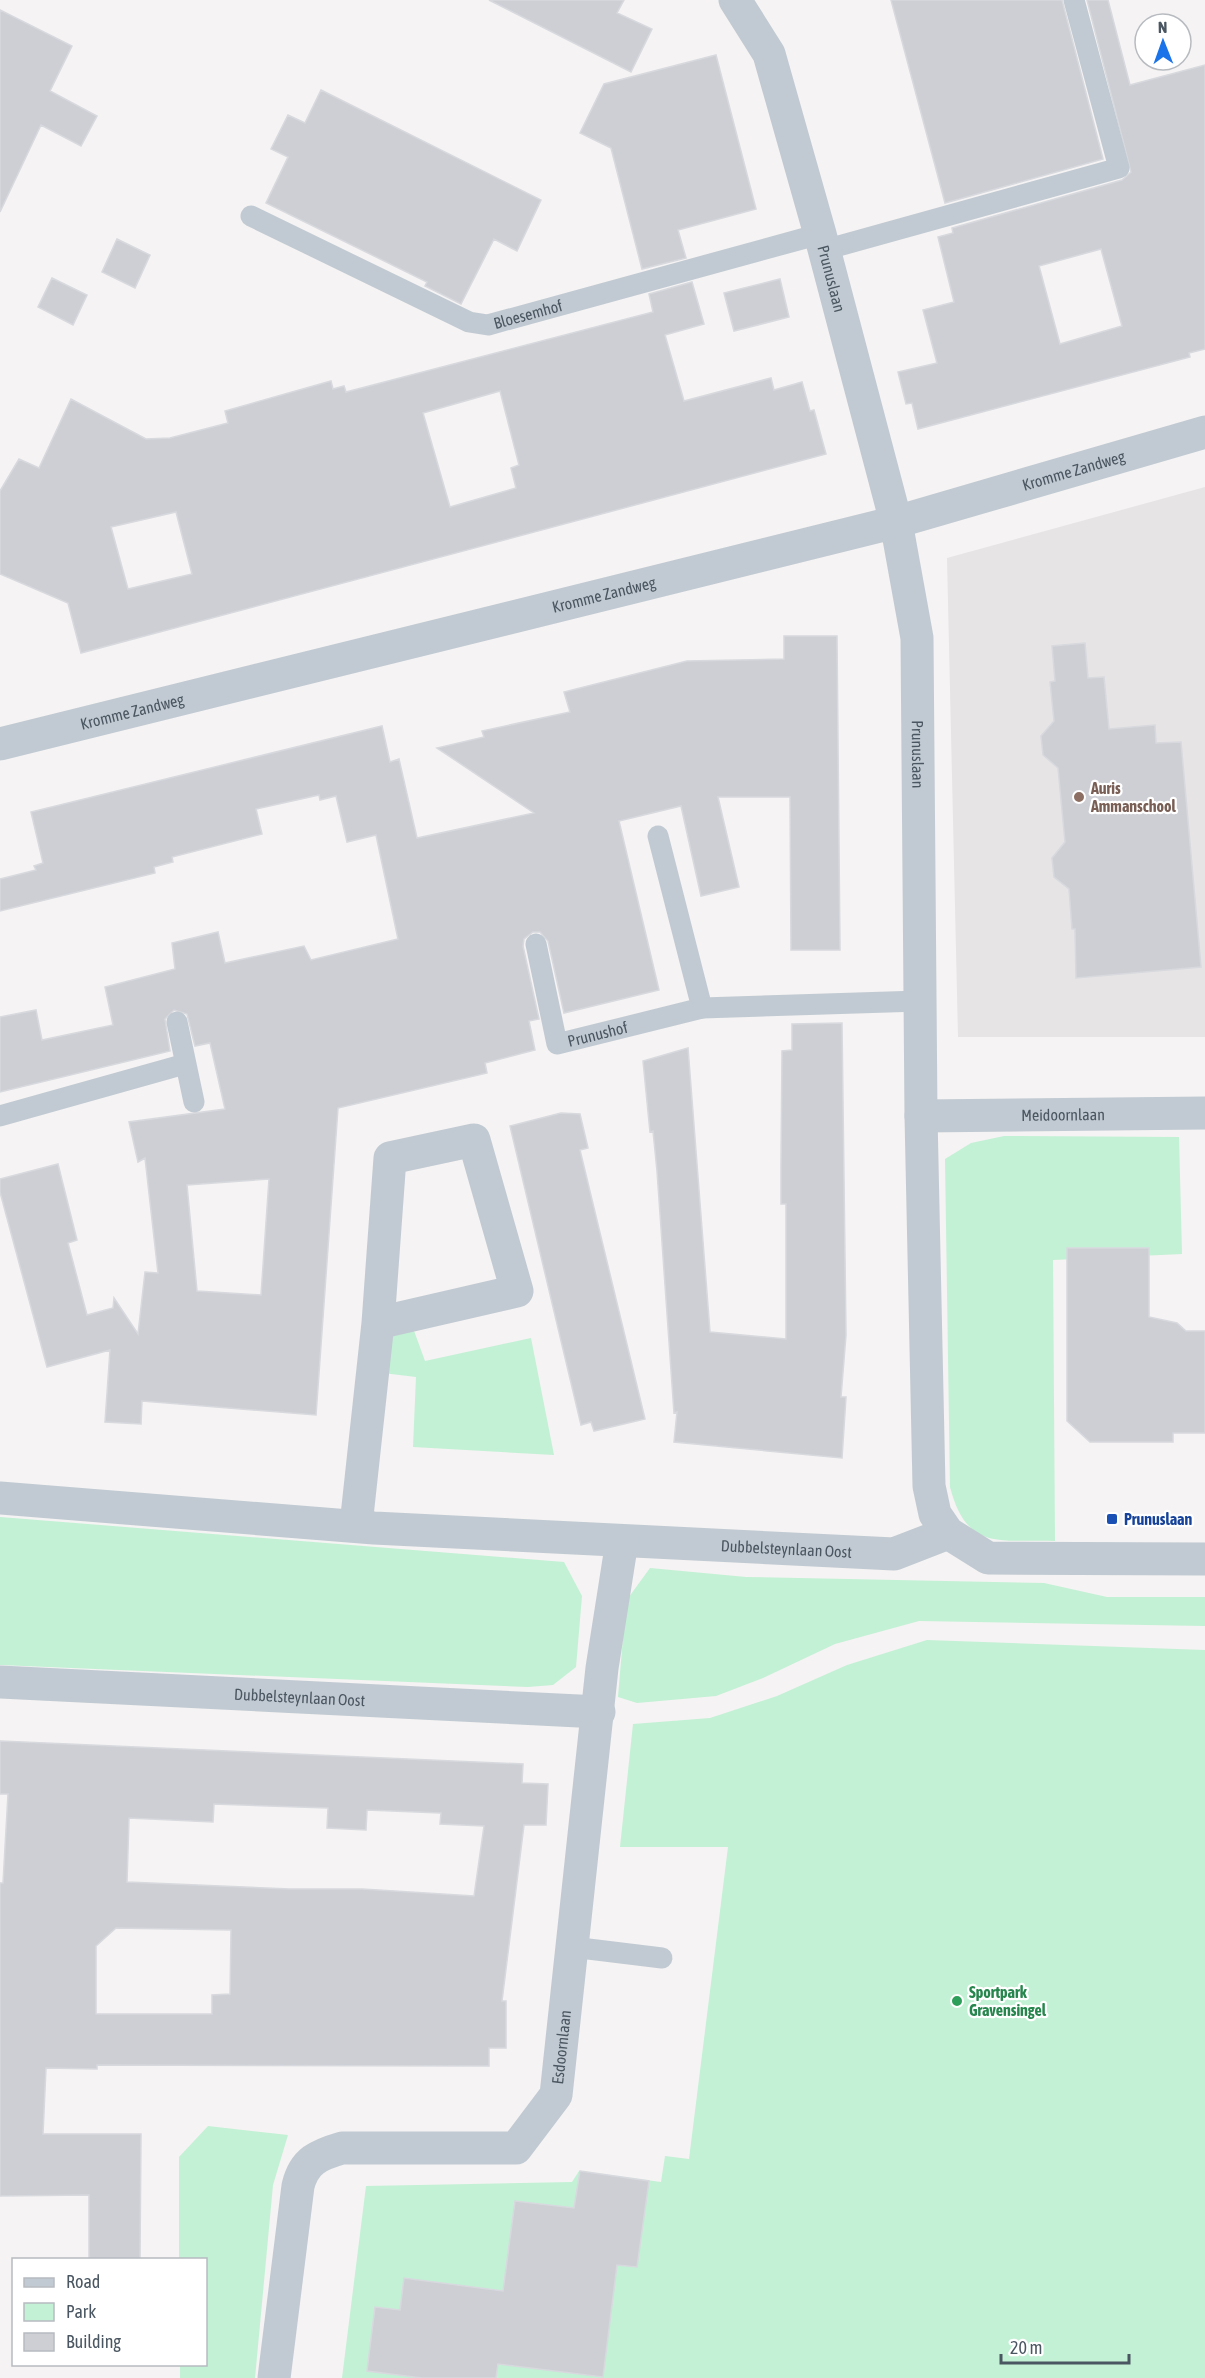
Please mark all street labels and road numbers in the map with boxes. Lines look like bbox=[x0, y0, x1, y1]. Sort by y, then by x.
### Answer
street label: Prunuslaan bbox=[814, 243, 849, 314]
street label: Bloesemhof bbox=[491, 296, 565, 332]
street label: Kromme Zandweg bbox=[1020, 447, 1127, 494]
street label: Kromme Zandweg bbox=[550, 573, 658, 616]
street label: Kromme Zandweg bbox=[78, 690, 186, 733]
street label: Prunuslaan bbox=[909, 720, 927, 789]
street label: Prunushof bbox=[566, 1018, 630, 1050]
street label: Meidoornlaan bbox=[1021, 1105, 1105, 1124]
street label: Dubbelsteynlaan Oost bbox=[720, 1536, 853, 1561]
street label: Dubbelsteynlaan Oost bbox=[234, 1685, 366, 1709]
street label: Esdoornlaan bbox=[548, 2009, 574, 2085]

